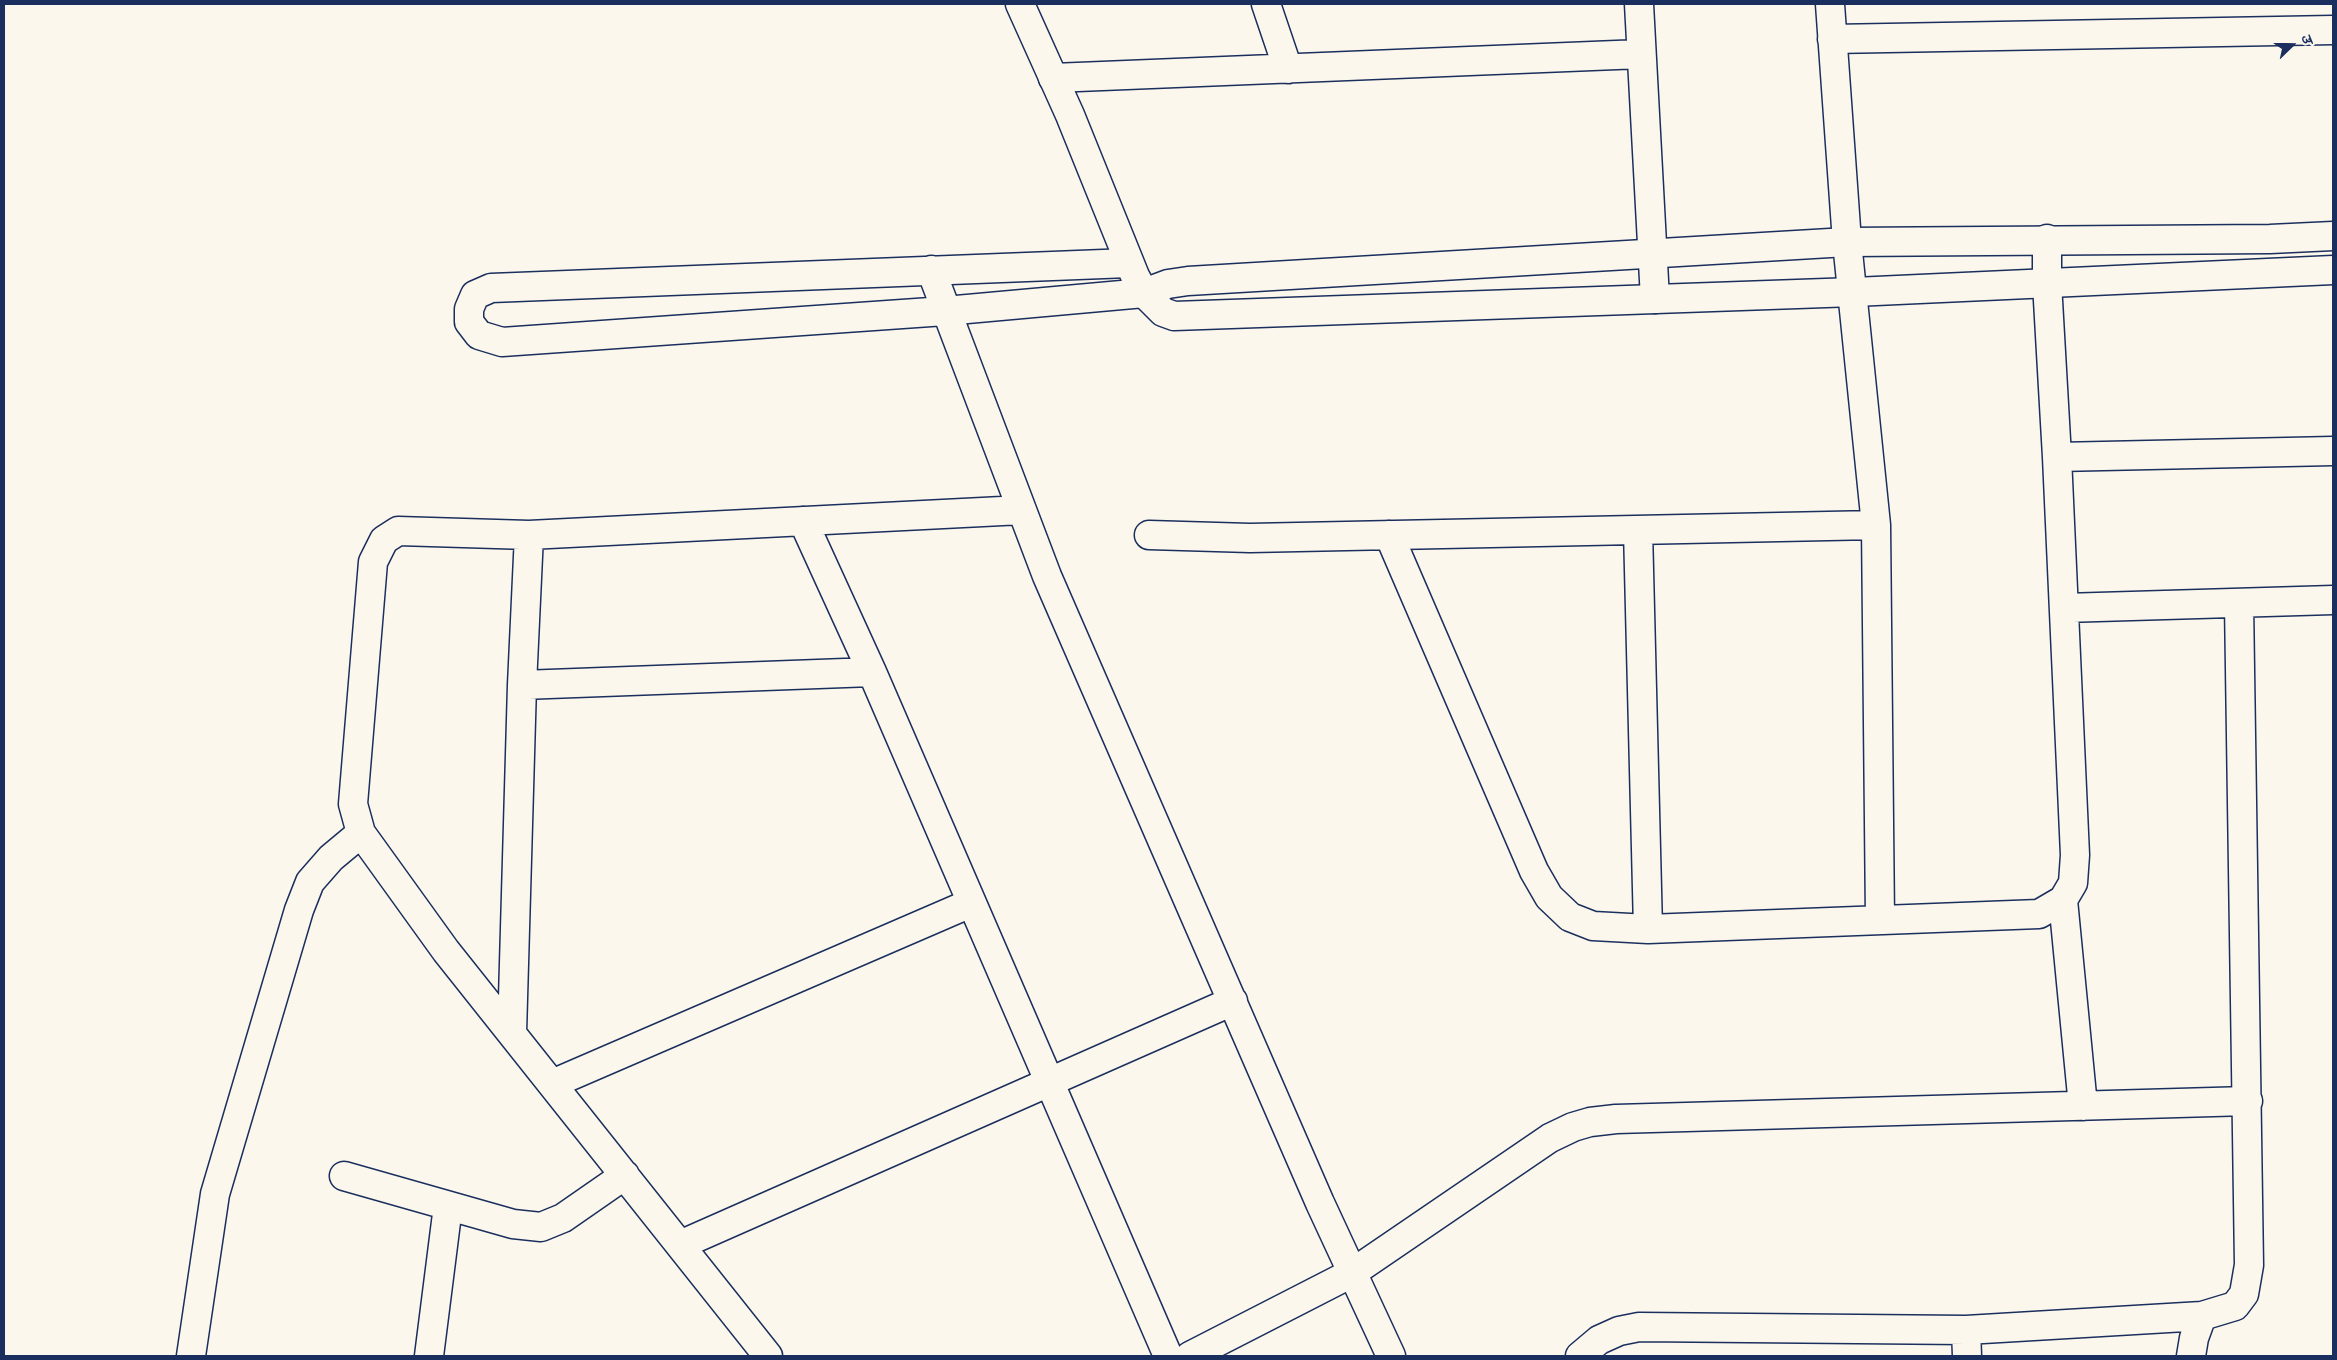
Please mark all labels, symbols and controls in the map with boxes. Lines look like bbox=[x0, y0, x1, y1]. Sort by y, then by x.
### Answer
north arrow bbox=[2267, 20, 2317, 70]
text: उ bbox=[2294, 31, 2318, 48]

